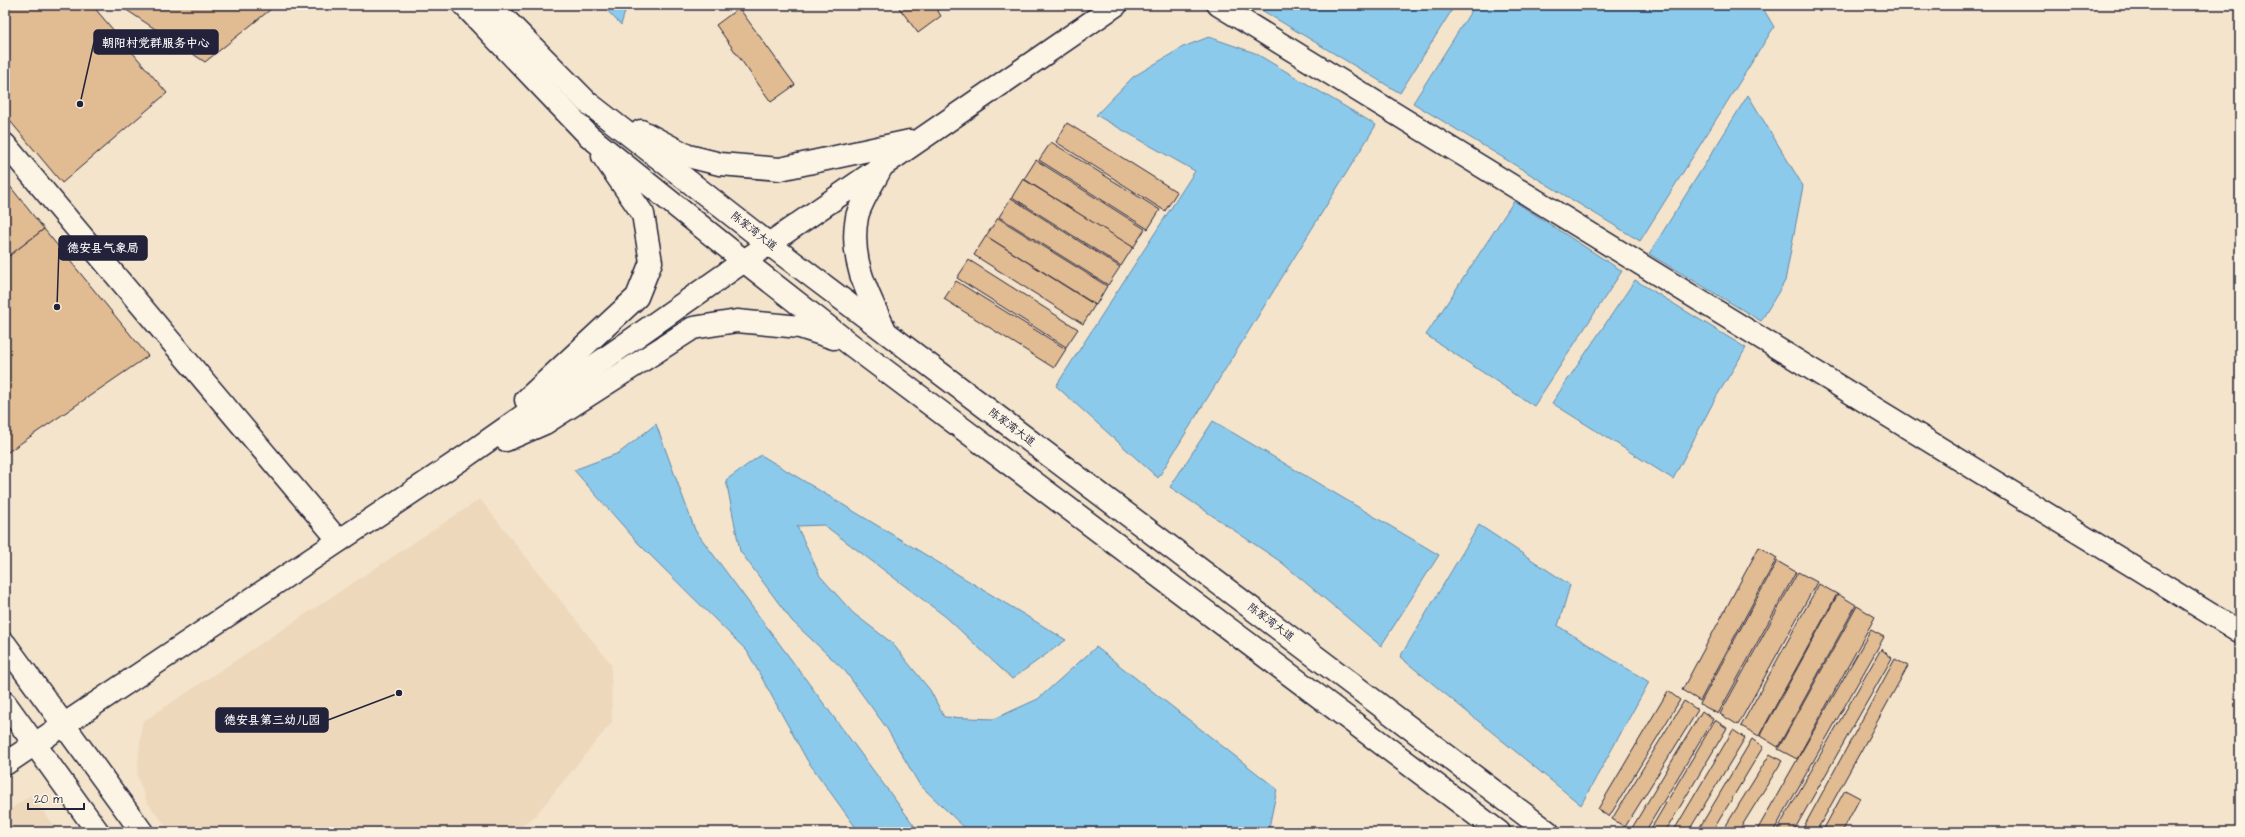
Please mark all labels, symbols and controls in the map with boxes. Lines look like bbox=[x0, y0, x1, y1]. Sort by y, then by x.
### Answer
callout: 朝阳村党群服务中心 bbox=[94, 30, 218, 54]
text: 朝阳村党群服务中心 bbox=[102, 35, 210, 52]
street label: 陈家湾大道 bbox=[728, 208, 780, 254]
callout: 德安县气象局 bbox=[59, 236, 147, 260]
text: 德安县气象局 bbox=[67, 240, 139, 257]
street label: 陈家湾大道 bbox=[986, 404, 1038, 450]
street label: 陈家湾大道 bbox=[1245, 599, 1297, 645]
callout: 德安县第三幼儿园 bbox=[216, 708, 328, 732]
text: 德安县第三幼儿园 bbox=[224, 712, 320, 729]
scale bar bbox=[28, 785, 84, 811]
text: 20 m bbox=[34, 791, 63, 808]

